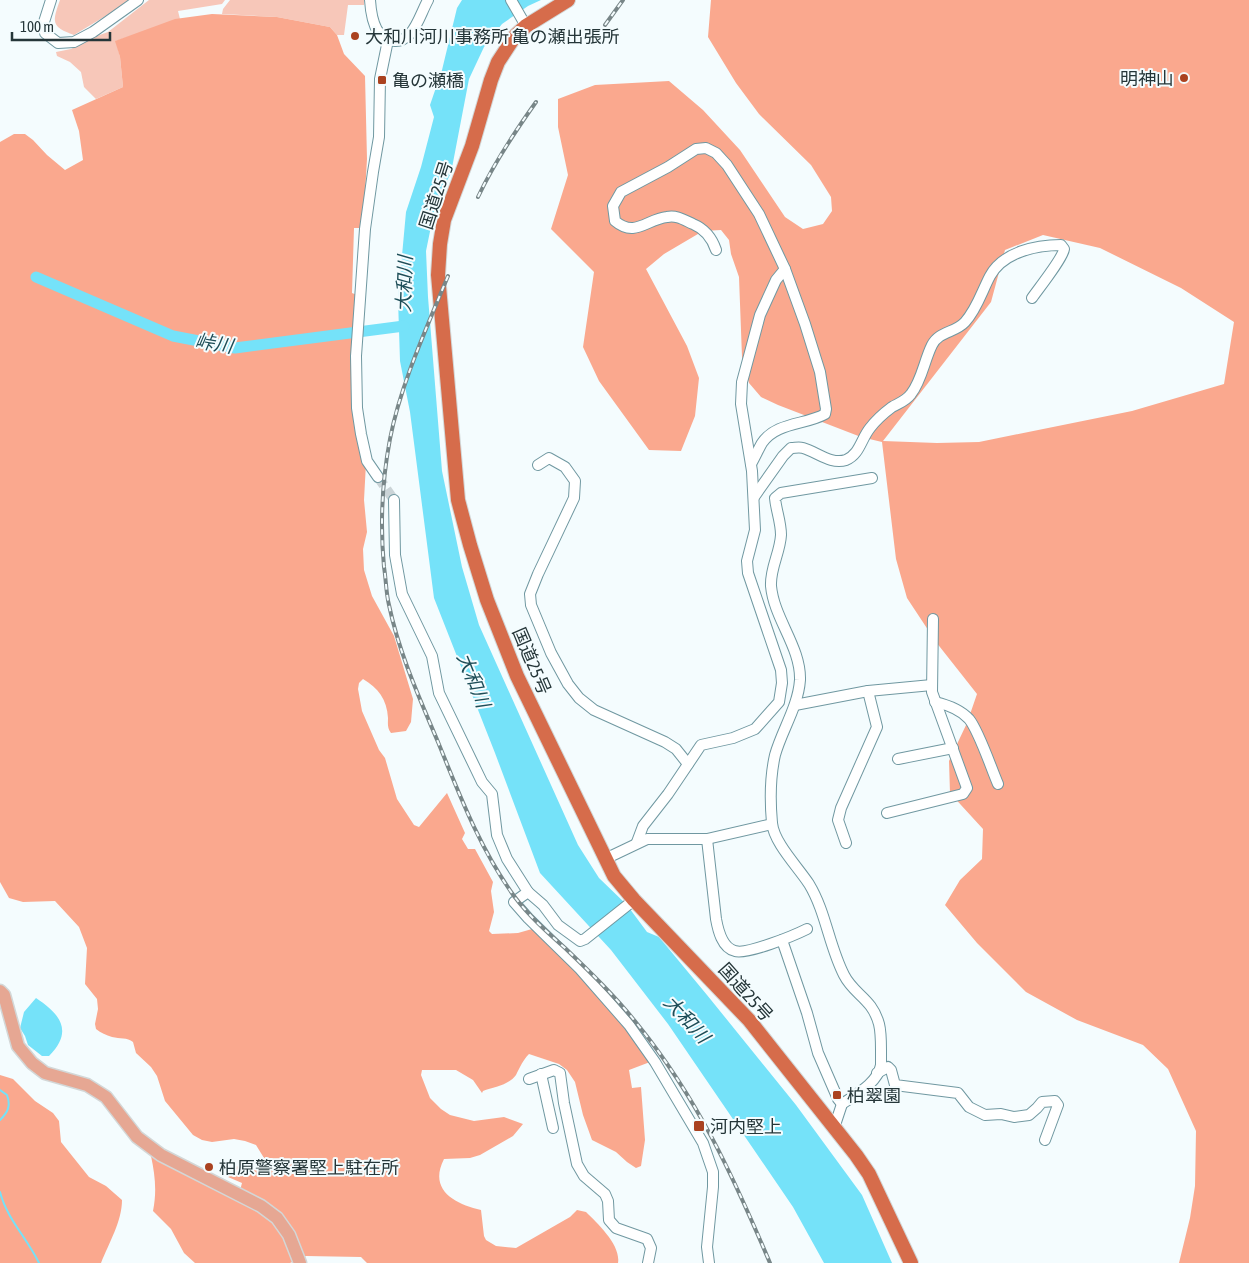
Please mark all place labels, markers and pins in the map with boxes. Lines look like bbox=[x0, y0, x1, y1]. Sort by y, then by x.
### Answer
place label: 大和川河川事務所 亀の瀬出張所 bbox=[365, 26, 619, 47]
marker: 大和川河川事務所 亀の瀬出張所 bbox=[349, 30, 361, 42]
place label: 明神山 bbox=[1120, 68, 1174, 89]
place label: 亀の瀬橋 bbox=[392, 70, 464, 91]
marker: 明神山 bbox=[1178, 72, 1190, 84]
marker: 亀の瀬橋 bbox=[376, 74, 388, 86]
place label: 柏翠園 bbox=[847, 1085, 901, 1106]
marker: 柏翠園 bbox=[831, 1089, 843, 1101]
place label: 河内堅上 bbox=[710, 1116, 782, 1137]
marker: 河内堅上 bbox=[692, 1119, 706, 1133]
place label: 柏原警察署堅上駐在所 bbox=[219, 1157, 399, 1178]
marker: 柏原警察署堅上駐在所 bbox=[203, 1161, 215, 1173]

